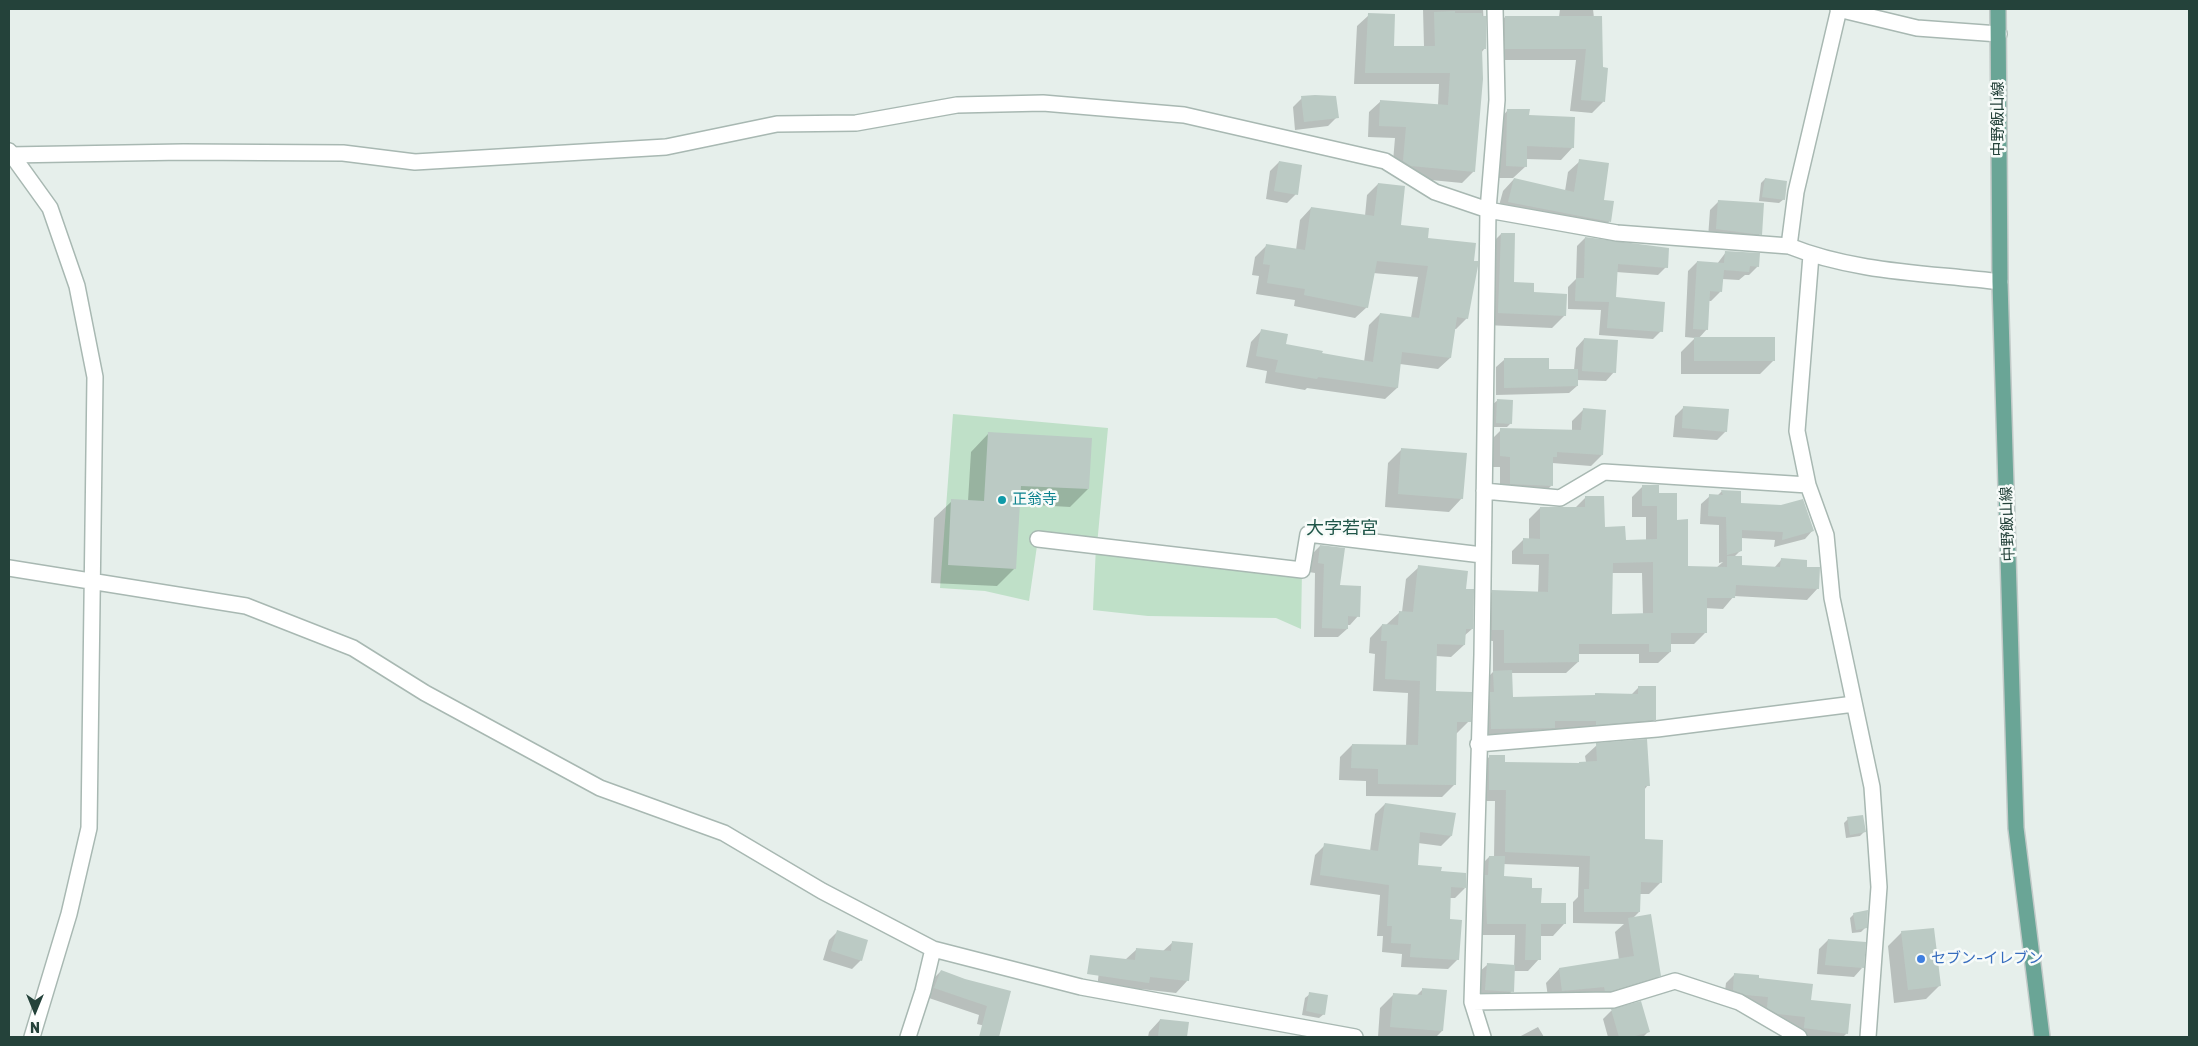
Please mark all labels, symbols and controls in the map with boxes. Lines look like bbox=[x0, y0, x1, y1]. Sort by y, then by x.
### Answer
street label: 中野飯山線 bbox=[1990, 82, 2008, 156]
street label: 中野飯山線 bbox=[1998, 486, 2018, 562]
place label: 正翁寺 bbox=[1012, 491, 1057, 509]
marker: 正翁寺 bbox=[996, 494, 1008, 506]
district label: 大字若宮 bbox=[1306, 518, 1378, 540]
place label: セブン-イレブン bbox=[1931, 950, 2043, 968]
marker: セブン-イレブン bbox=[1915, 953, 1927, 965]
north arrow bbox=[10, 986, 60, 1036]
text: N bbox=[30, 1018, 40, 1035]

